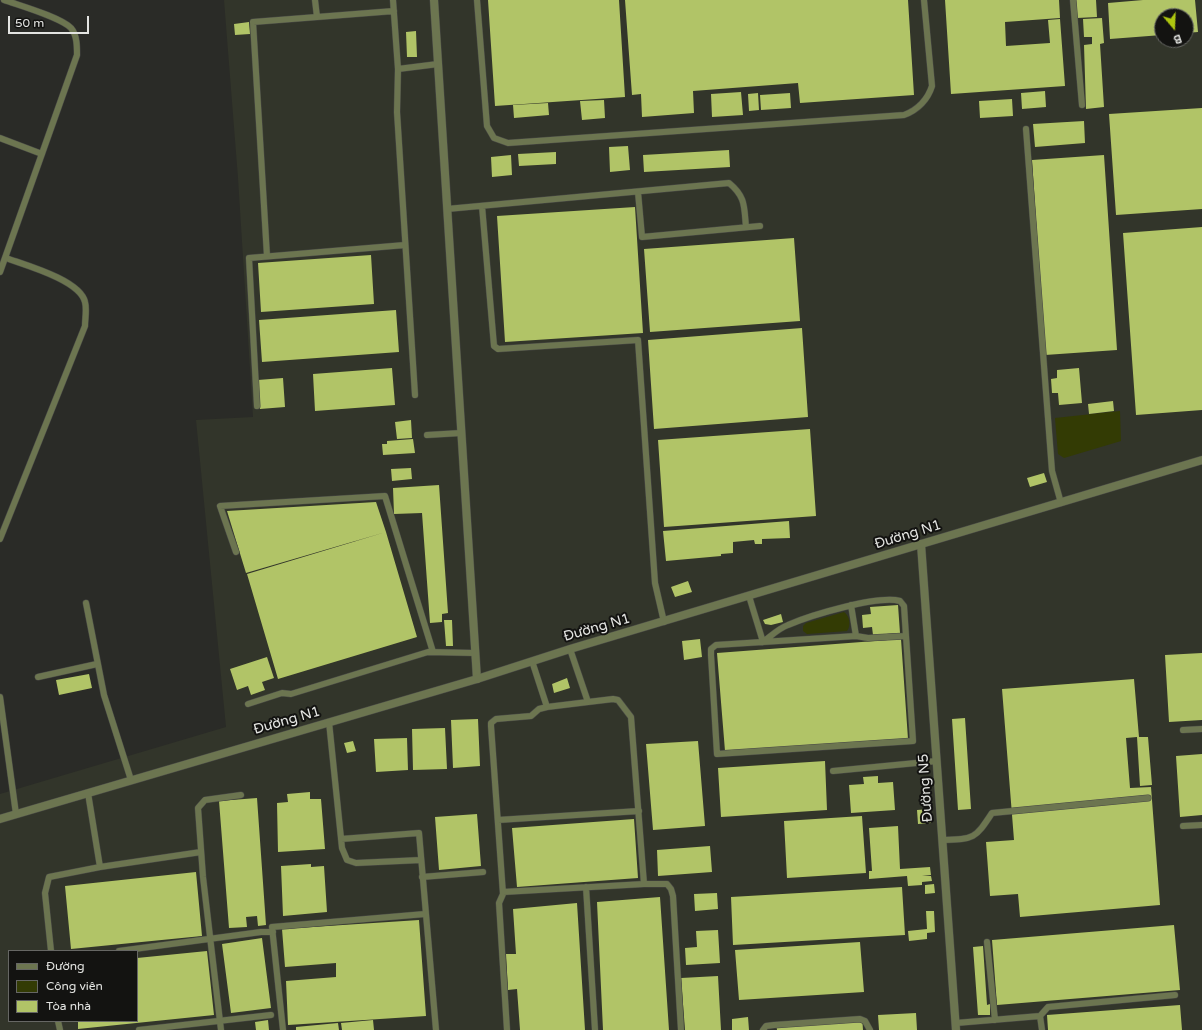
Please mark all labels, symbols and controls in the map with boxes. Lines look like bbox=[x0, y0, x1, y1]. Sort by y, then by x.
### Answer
scale bar bbox=[10, 8, 91, 34]
north arrow bbox=[1154, 8, 1194, 48]
text: 50 m bbox=[15, 16, 44, 30]
text: B bbox=[1172, 31, 1183, 46]
street label: Đường N1 bbox=[873, 517, 943, 553]
street label: Đường N1 bbox=[562, 610, 632, 646]
street label: Đường N1 bbox=[252, 703, 322, 739]
street label: Đường N5 bbox=[915, 753, 937, 823]
legend bbox=[8, 950, 138, 1022]
text: Đường bbox=[46, 959, 85, 973]
text: Công viên bbox=[46, 979, 103, 993]
text: Tòa nhà bbox=[46, 999, 91, 1013]

